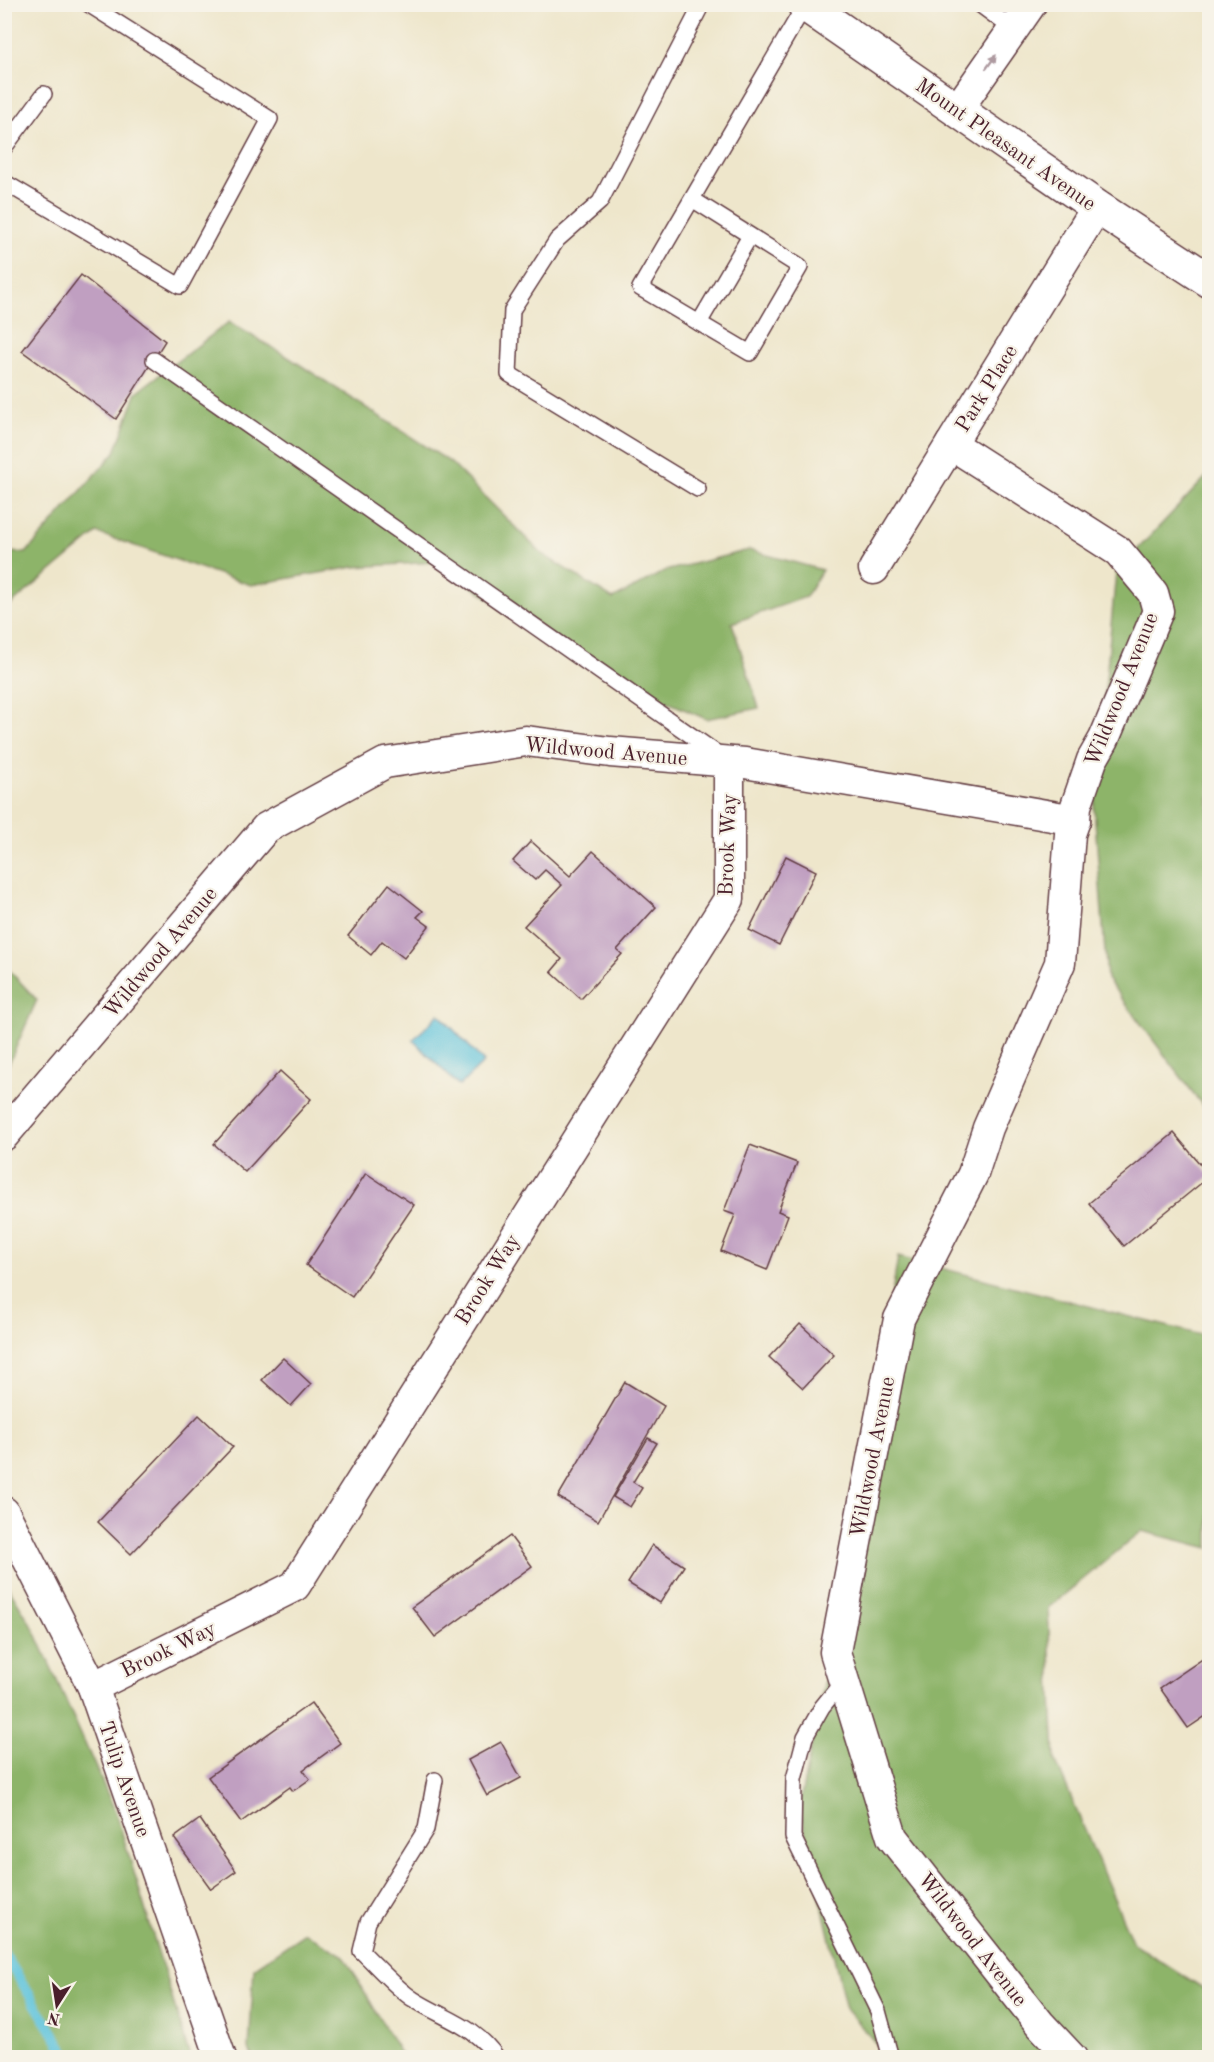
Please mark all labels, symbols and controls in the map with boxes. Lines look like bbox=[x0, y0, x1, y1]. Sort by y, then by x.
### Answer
one-way arrow bbox=[985, 55, 997, 71]
street label: Mount Pleasant Avenue bbox=[911, 75, 1099, 215]
street label: Park Place bbox=[952, 342, 1022, 436]
street label: Wildwood Avenue bbox=[1082, 610, 1163, 769]
street label: Wildwood Avenue bbox=[524, 735, 688, 770]
street label: Brook Way bbox=[716, 793, 741, 897]
street label: Wildwood Avenue bbox=[101, 884, 222, 1022]
street label: Brook Way bbox=[452, 1231, 524, 1329]
street label: Wildwood Avenue bbox=[848, 1375, 899, 1540]
street label: Brook Way bbox=[118, 1618, 219, 1682]
street label: Tulip Avenue bbox=[94, 1719, 153, 1840]
street label: Wildwood Avenue bbox=[913, 1869, 1030, 2011]
north arrow bbox=[27, 1975, 87, 2035]
text: N bbox=[46, 2008, 62, 2027]

